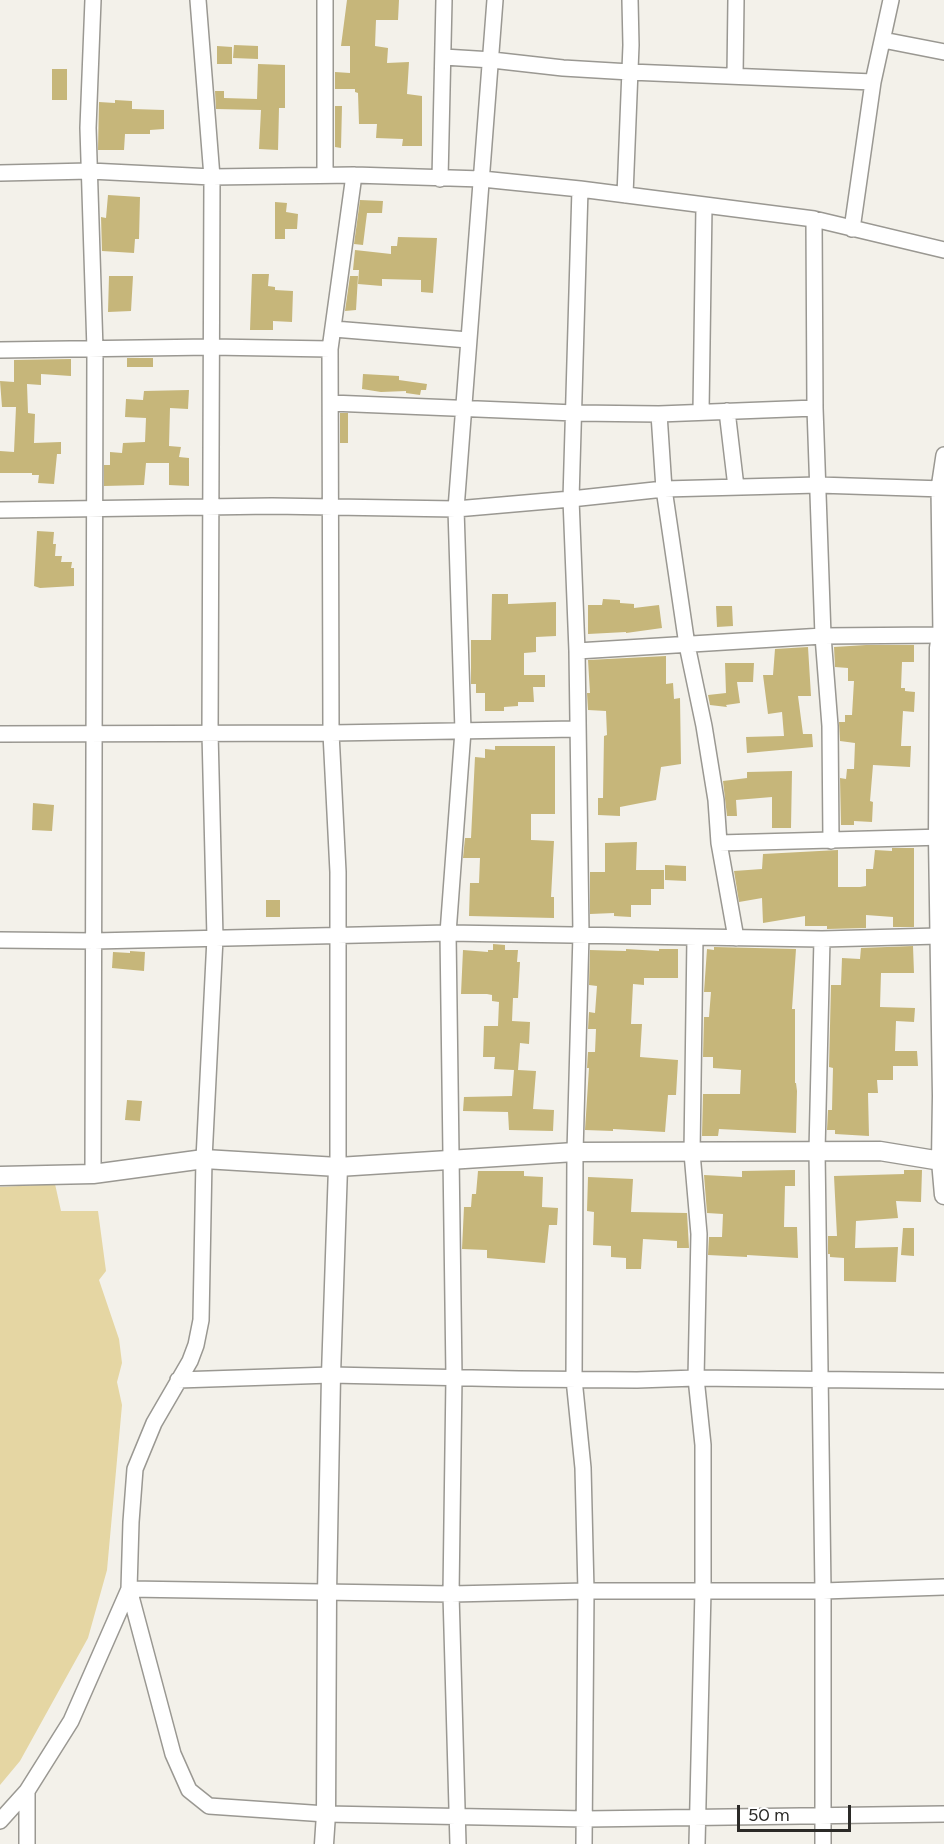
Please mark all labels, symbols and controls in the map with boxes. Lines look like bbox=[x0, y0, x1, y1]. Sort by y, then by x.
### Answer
scale bar bbox=[740, 1793, 854, 1831]
text: 50 m bbox=[748, 1804, 790, 1826]

